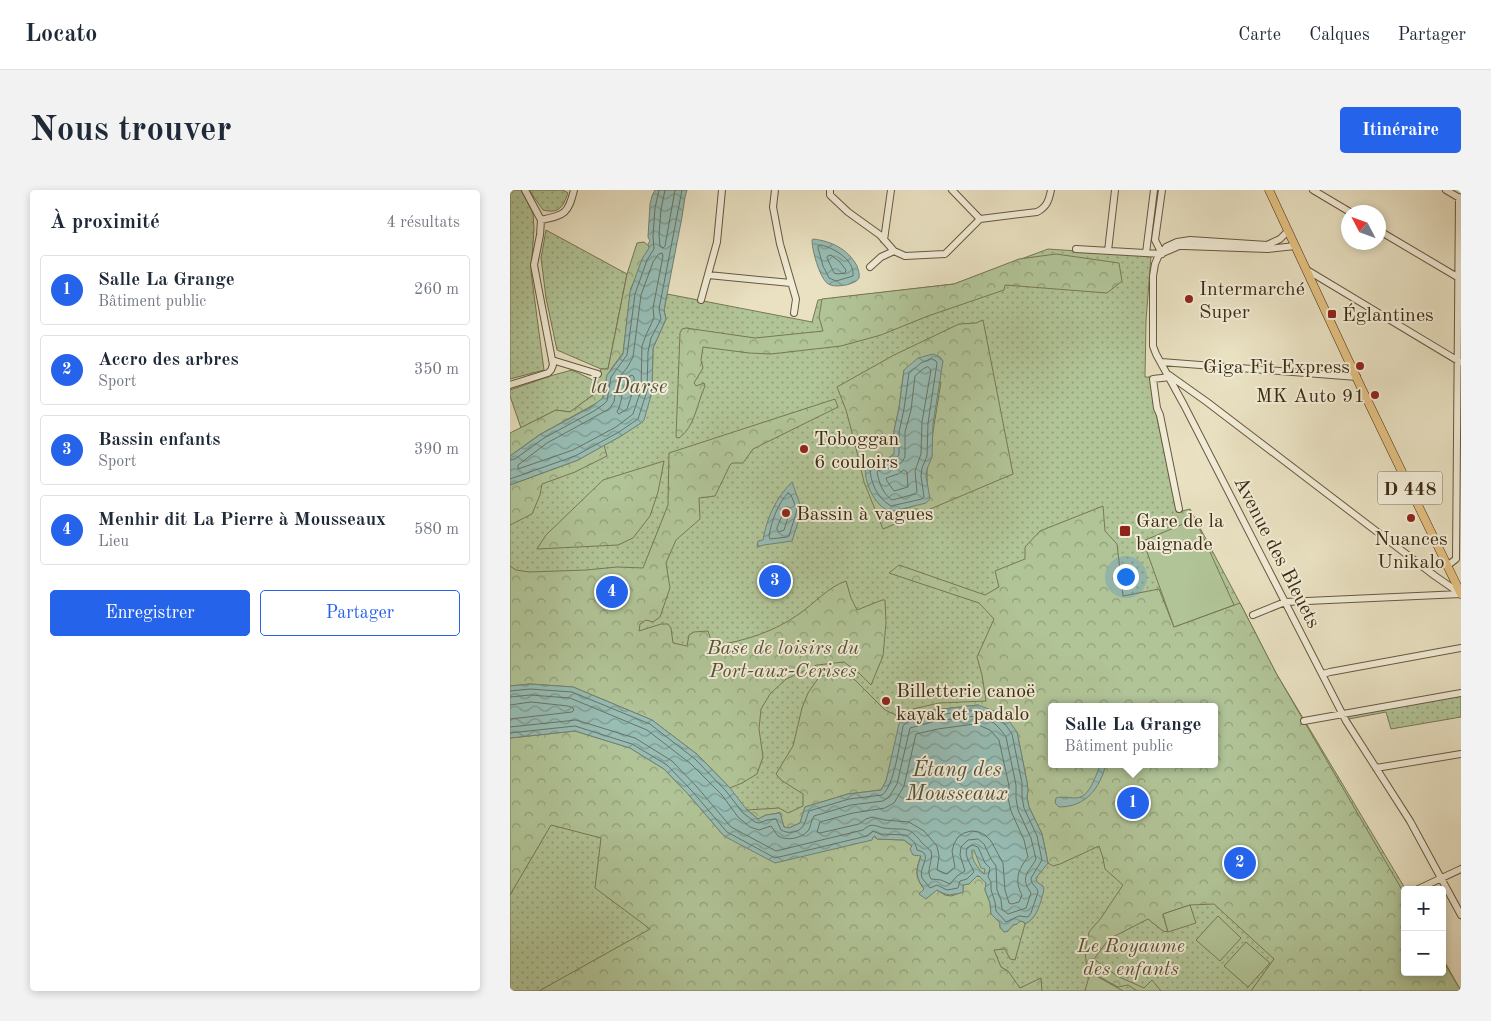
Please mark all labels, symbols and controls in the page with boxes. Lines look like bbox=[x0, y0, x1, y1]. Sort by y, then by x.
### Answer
text: Locato bbox=[25, 23, 97, 47]
text: Carte bbox=[1238, 26, 1281, 44]
text: Calques bbox=[1309, 26, 1370, 44]
text: Partager bbox=[1398, 26, 1466, 44]
button: Itinéraire bbox=[1340, 107, 1461, 153]
text: Nous trouver bbox=[30, 113, 232, 148]
north arrow bbox=[1341, 205, 1386, 250]
text: À proximité bbox=[50, 212, 160, 233]
text: 4 résultats bbox=[386, 215, 460, 231]
text: Salle La Grange bbox=[98, 271, 235, 290]
place label: Intermarché Super bbox=[1199, 280, 1305, 323]
text: 1 bbox=[62, 282, 72, 298]
text: 260 m bbox=[414, 282, 459, 298]
marker: Intermarché Super bbox=[1183, 293, 1195, 305]
text: Bâtiment public bbox=[98, 294, 206, 310]
place label: Églantines bbox=[1342, 303, 1434, 326]
marker: Églantines bbox=[1326, 308, 1338, 320]
text: Accro des arbres bbox=[98, 351, 239, 370]
place label: Giga Fit Express bbox=[1203, 358, 1350, 378]
marker: Giga Fit Express bbox=[1354, 360, 1366, 372]
text: 2 bbox=[62, 362, 72, 378]
text: 350 m bbox=[414, 362, 459, 378]
text: Sport bbox=[98, 374, 136, 390]
water label: la Darse bbox=[591, 377, 667, 398]
place label: MK Auto 91 bbox=[1256, 387, 1365, 407]
marker: MK Auto 91 bbox=[1369, 389, 1381, 401]
place label: Toboggan 6 couloirs bbox=[814, 430, 899, 473]
text: Bassin enfants bbox=[98, 431, 220, 450]
text: 3 bbox=[62, 442, 72, 458]
text: 390 m bbox=[414, 442, 459, 458]
marker: Toboggan 6 couloirs bbox=[798, 443, 810, 455]
text: Sport bbox=[98, 454, 136, 470]
road number: D 448 bbox=[1378, 472, 1442, 504]
street label: Avenue des Bleuets bbox=[1229, 474, 1323, 632]
place label: Bassin à vagues bbox=[796, 505, 934, 525]
marker: Bassin à vagues bbox=[780, 507, 792, 519]
text: Menhir dit La Pierre à Mousseaux bbox=[98, 511, 386, 530]
place label: Gare de la baignade bbox=[1136, 512, 1224, 555]
marker: Nuances Unikalo bbox=[1405, 512, 1417, 524]
text: 4 bbox=[62, 522, 72, 538]
text: 580 m bbox=[414, 522, 459, 538]
marker: Gare de la baignade bbox=[1118, 524, 1132, 538]
place label: Nuances Unikalo bbox=[1374, 530, 1448, 573]
text: Lieu bbox=[98, 534, 129, 550]
pin: 3 bbox=[759, 562, 791, 600]
your location bbox=[1113, 564, 1139, 590]
pin: 4 bbox=[596, 573, 628, 611]
button: Enregistrer bbox=[50, 590, 250, 636]
button: Partager bbox=[260, 590, 460, 636]
park label: Base de loisirs du Port-aux-Cerises bbox=[706, 639, 859, 682]
place label: Billetterie canoë kayak et padalo bbox=[896, 682, 1035, 725]
marker: Billetterie canoë kayak et padalo bbox=[880, 695, 892, 707]
popup bbox=[1048, 703, 1218, 768]
text: Salle La Grange bbox=[1065, 716, 1201, 735]
text: Bâtiment public bbox=[1065, 739, 1173, 755]
water label: Étang des Mousseaux bbox=[905, 755, 1008, 805]
pin: 1 bbox=[1117, 784, 1149, 822]
pin: 2 bbox=[1224, 844, 1256, 882]
map controls bbox=[1401, 886, 1446, 976]
button: + bbox=[1401, 886, 1446, 931]
button: − bbox=[1401, 931, 1446, 976]
park label: Le Royaume des enfants bbox=[1076, 937, 1185, 980]

